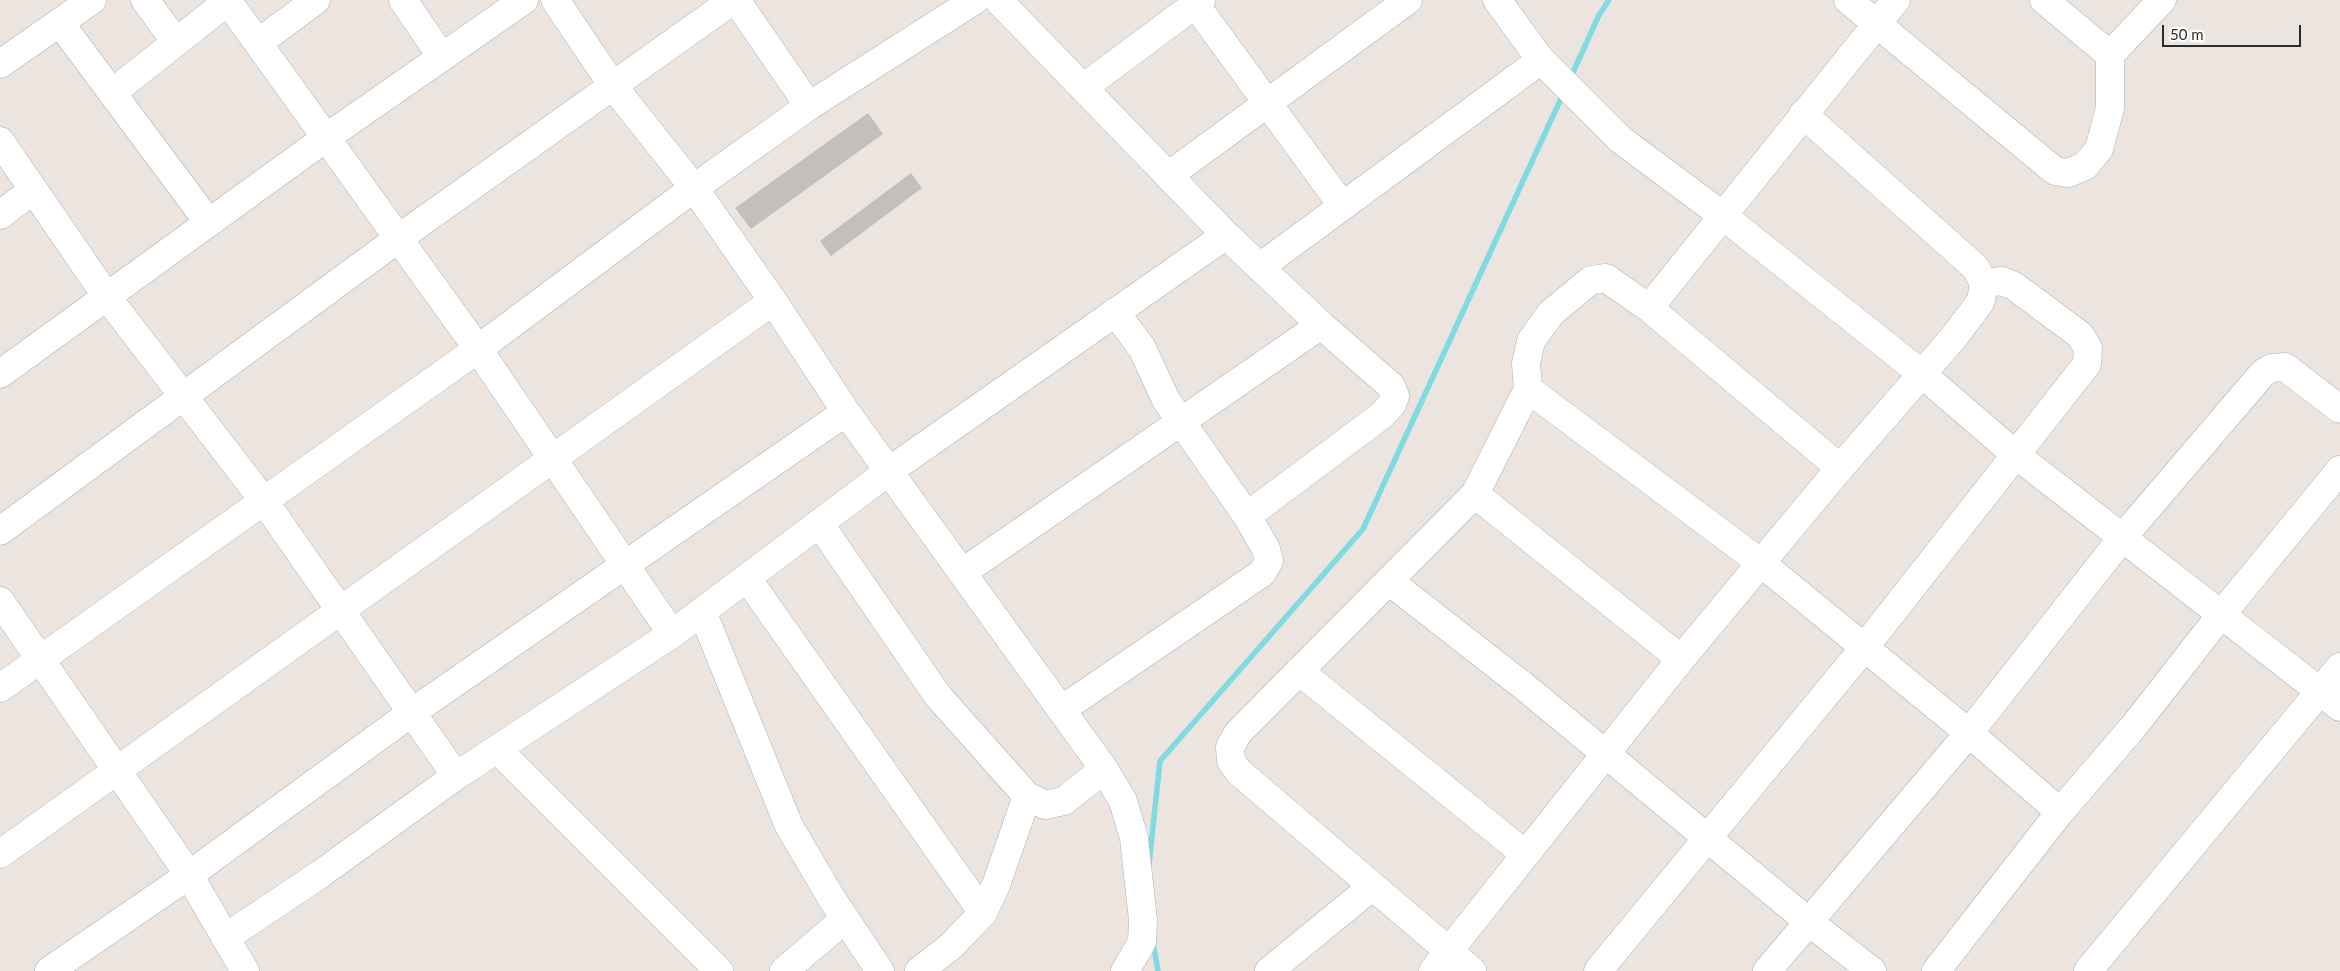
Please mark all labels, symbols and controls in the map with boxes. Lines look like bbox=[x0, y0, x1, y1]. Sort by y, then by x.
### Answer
scale bar bbox=[2165, 15, 2304, 47]
text: 50 m bbox=[2170, 25, 2204, 43]

